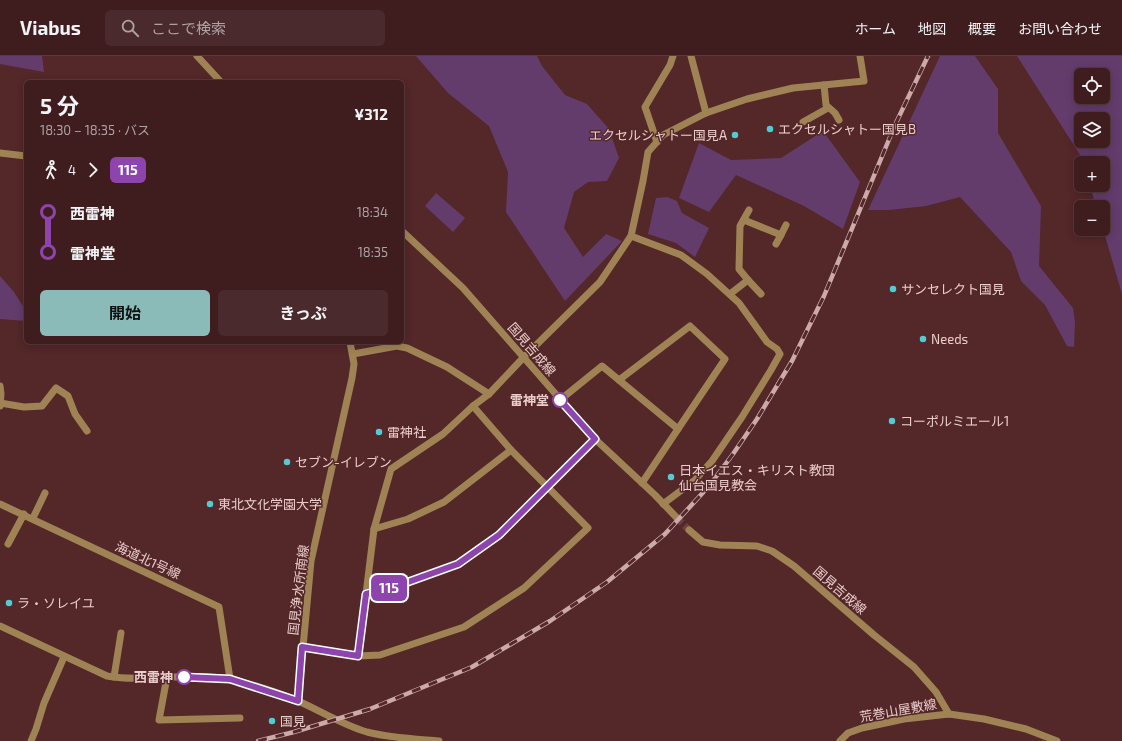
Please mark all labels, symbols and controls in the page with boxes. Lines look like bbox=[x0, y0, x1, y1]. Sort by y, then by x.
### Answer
search box bbox=[105, 10, 385, 46]
text: Viabus bbox=[20, 16, 81, 39]
icon: search bbox=[119, 17, 141, 39]
text: ここで検索 bbox=[151, 19, 226, 37]
text: ホーム bbox=[854, 20, 896, 37]
text: 地図 bbox=[918, 20, 946, 37]
text: 概要 bbox=[968, 20, 996, 37]
text: お問い合わせ bbox=[1018, 20, 1102, 37]
map controls bbox=[1074, 68, 1110, 236]
button: locate bbox=[1074, 68, 1110, 104]
text: 5 分 bbox=[40, 92, 79, 118]
text: ¥312 bbox=[354, 105, 388, 123]
button: layers bbox=[1074, 112, 1110, 148]
place label: エクセルシャトー国見B bbox=[778, 121, 916, 137]
text: 18:30 – 18:35 · バス bbox=[40, 122, 150, 138]
marker: エクセルシャトー国見B bbox=[765, 124, 775, 134]
place label: エクセルシャトー国見A bbox=[589, 127, 727, 143]
marker: エクセルシャトー国見A bbox=[730, 130, 740, 140]
button: + bbox=[1074, 156, 1110, 192]
icon: walk bbox=[40, 159, 62, 181]
icon: forward bbox=[82, 159, 104, 181]
text: 115 bbox=[118, 161, 138, 178]
text: 4 bbox=[68, 162, 76, 178]
button: − bbox=[1074, 200, 1110, 236]
text: 西雷神 bbox=[70, 204, 115, 222]
text: 18:34 bbox=[357, 204, 388, 220]
text: 雷神堂 bbox=[70, 244, 115, 262]
text: 18:35 bbox=[358, 244, 388, 260]
place label: サンセレクト国見 bbox=[901, 281, 1005, 297]
marker: サンセレクト国見 bbox=[888, 284, 898, 294]
button: 開始 bbox=[40, 290, 210, 336]
button: きっぷ bbox=[218, 290, 388, 336]
street label: 国見吉成線 bbox=[505, 319, 559, 379]
place label: Needs bbox=[931, 331, 968, 347]
marker: Needs bbox=[918, 334, 928, 344]
place label: 雷神堂 bbox=[510, 392, 549, 408]
marker: 雷神堂 bbox=[552, 392, 568, 408]
place label: コーポルミエール1 bbox=[900, 413, 1009, 429]
marker: コーポルミエール1 bbox=[887, 416, 897, 426]
place label: 雷神社 bbox=[387, 424, 426, 440]
marker: 雷神社 bbox=[374, 427, 384, 437]
place label: セブン-イレブン bbox=[295, 454, 392, 470]
marker: セブン-イレブン bbox=[282, 457, 292, 467]
place label: 日本イエス・キリスト教団 仙台国見教会 bbox=[679, 462, 835, 493]
marker: 日本イエス・キリスト教団 仙台国見教会 bbox=[666, 472, 676, 482]
place label: 東北文化学園大学 bbox=[218, 496, 322, 512]
marker: 東北文化学園大学 bbox=[205, 499, 215, 509]
street label: 海道北1号線 bbox=[113, 538, 183, 582]
street label: 国見浄水所南線 bbox=[285, 544, 311, 636]
street label: 国見吉成線 bbox=[810, 563, 870, 617]
line badge: 115 bbox=[366, 575, 412, 601]
text: 115 bbox=[379, 579, 399, 596]
place label: ラ・ソレイユ bbox=[17, 595, 95, 611]
marker: ラ・ソレイユ bbox=[4, 598, 14, 608]
place label: 西雷神 bbox=[134, 669, 173, 685]
marker: 西雷神 bbox=[176, 669, 192, 685]
street label: 荒巻山屋敷線 bbox=[858, 695, 938, 725]
place label: 国見 bbox=[280, 713, 306, 729]
marker: 国見 bbox=[267, 716, 277, 726]

